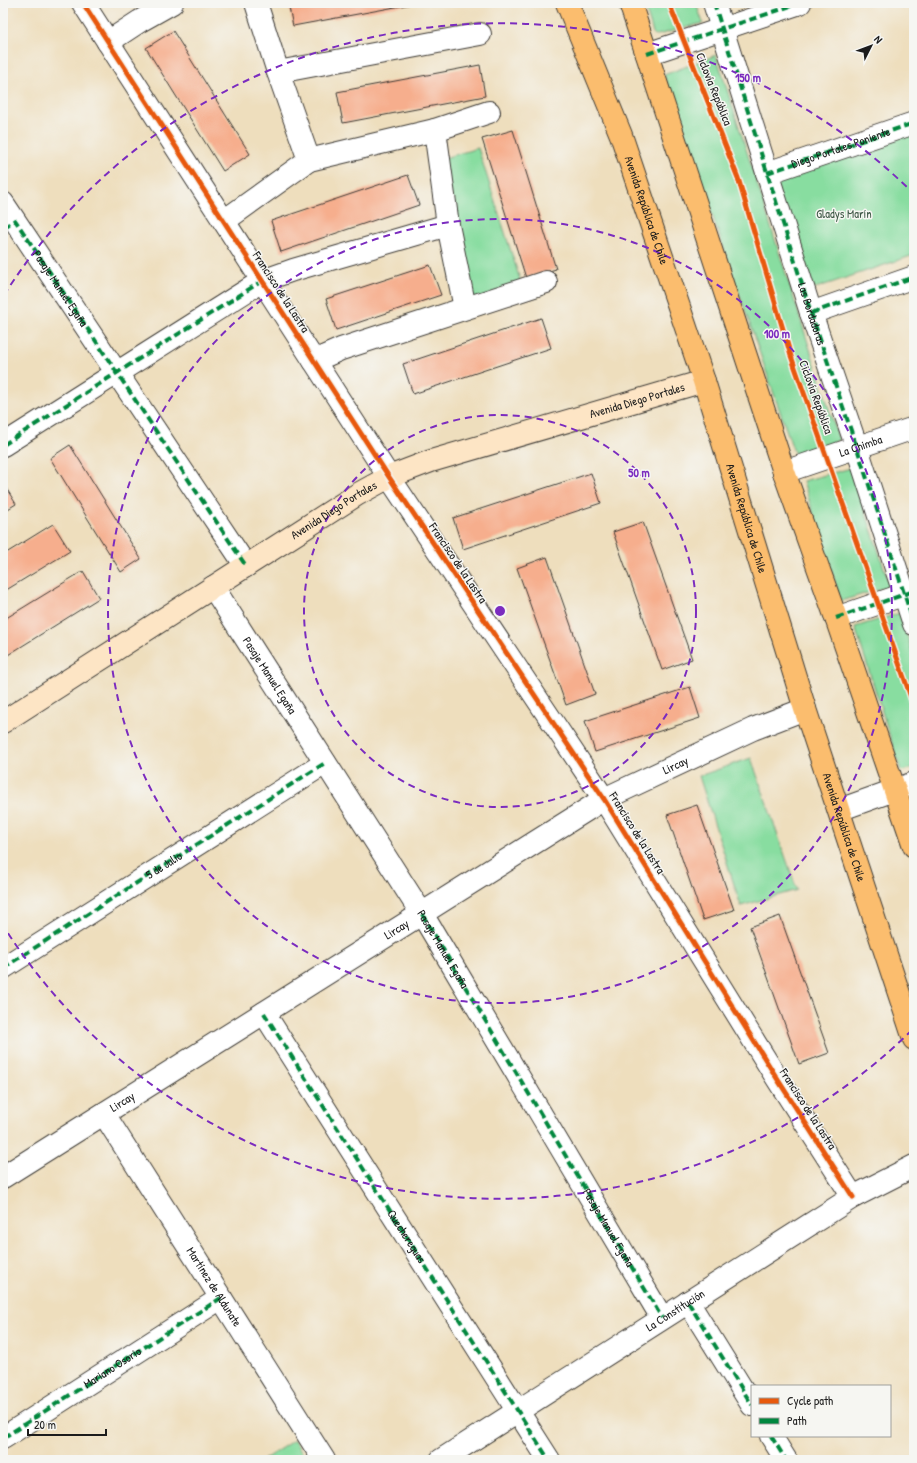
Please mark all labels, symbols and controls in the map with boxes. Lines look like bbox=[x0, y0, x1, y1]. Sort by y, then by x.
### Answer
north arrow bbox=[851, 26, 891, 66]
text: N bbox=[871, 32, 886, 46]
street label: Ciclovía República bbox=[692, 50, 737, 128]
text: 150 m bbox=[735, 69, 761, 86]
street label: Diego Portales Poniente bbox=[789, 123, 893, 172]
street label: Avenida República de Chile bbox=[621, 154, 673, 267]
park label: Gladys Marín bbox=[816, 205, 872, 222]
street label: Pasaje Manuel Egaña bbox=[29, 247, 93, 330]
street label: Francisco de la Lastra bbox=[248, 247, 314, 336]
street label: Las Bordadoras bbox=[794, 280, 831, 348]
text: 100 m bbox=[764, 325, 790, 342]
street label: Ciclovía República bbox=[795, 358, 838, 436]
street label: Avenida Diego Portales bbox=[587, 378, 687, 422]
street label: La Chimba bbox=[837, 430, 884, 461]
street label: Avenida República de Chile bbox=[722, 462, 772, 575]
text: 50 m bbox=[628, 464, 650, 481]
street label: Avenida Diego Portales bbox=[287, 476, 380, 543]
street label: Francisco de la Lastra bbox=[425, 518, 492, 607]
centre of rings bbox=[493, 604, 507, 618]
street label: Pasaje Manuel Egaña bbox=[239, 633, 301, 717]
street label: Lircay bbox=[660, 752, 691, 778]
street label: Avenida República de Chile bbox=[819, 771, 870, 884]
street label: Francisco de la Lastra bbox=[605, 788, 670, 877]
street label: 5 de Julio bbox=[142, 847, 185, 883]
street label: Pasaje Manuel Egaña bbox=[413, 906, 473, 992]
street label: Lircay bbox=[381, 915, 412, 943]
street label: Francisco de la Lastra bbox=[775, 1064, 841, 1153]
street label: Lircay bbox=[106, 1087, 138, 1116]
street label: Pasaje Manuel Egaña bbox=[579, 1185, 639, 1270]
street label: Quechereguas bbox=[383, 1206, 431, 1267]
street label: Martínez de Aldunate bbox=[183, 1244, 246, 1330]
street label: La Constitución bbox=[642, 1285, 708, 1335]
street label: Mariano Osorio bbox=[80, 1342, 144, 1392]
legend bbox=[751, 1385, 891, 1437]
text: Cycle path bbox=[787, 1392, 833, 1409]
scale bar bbox=[28, 1411, 106, 1437]
text: Path bbox=[787, 1412, 807, 1429]
text: 20 m bbox=[34, 1416, 56, 1433]

